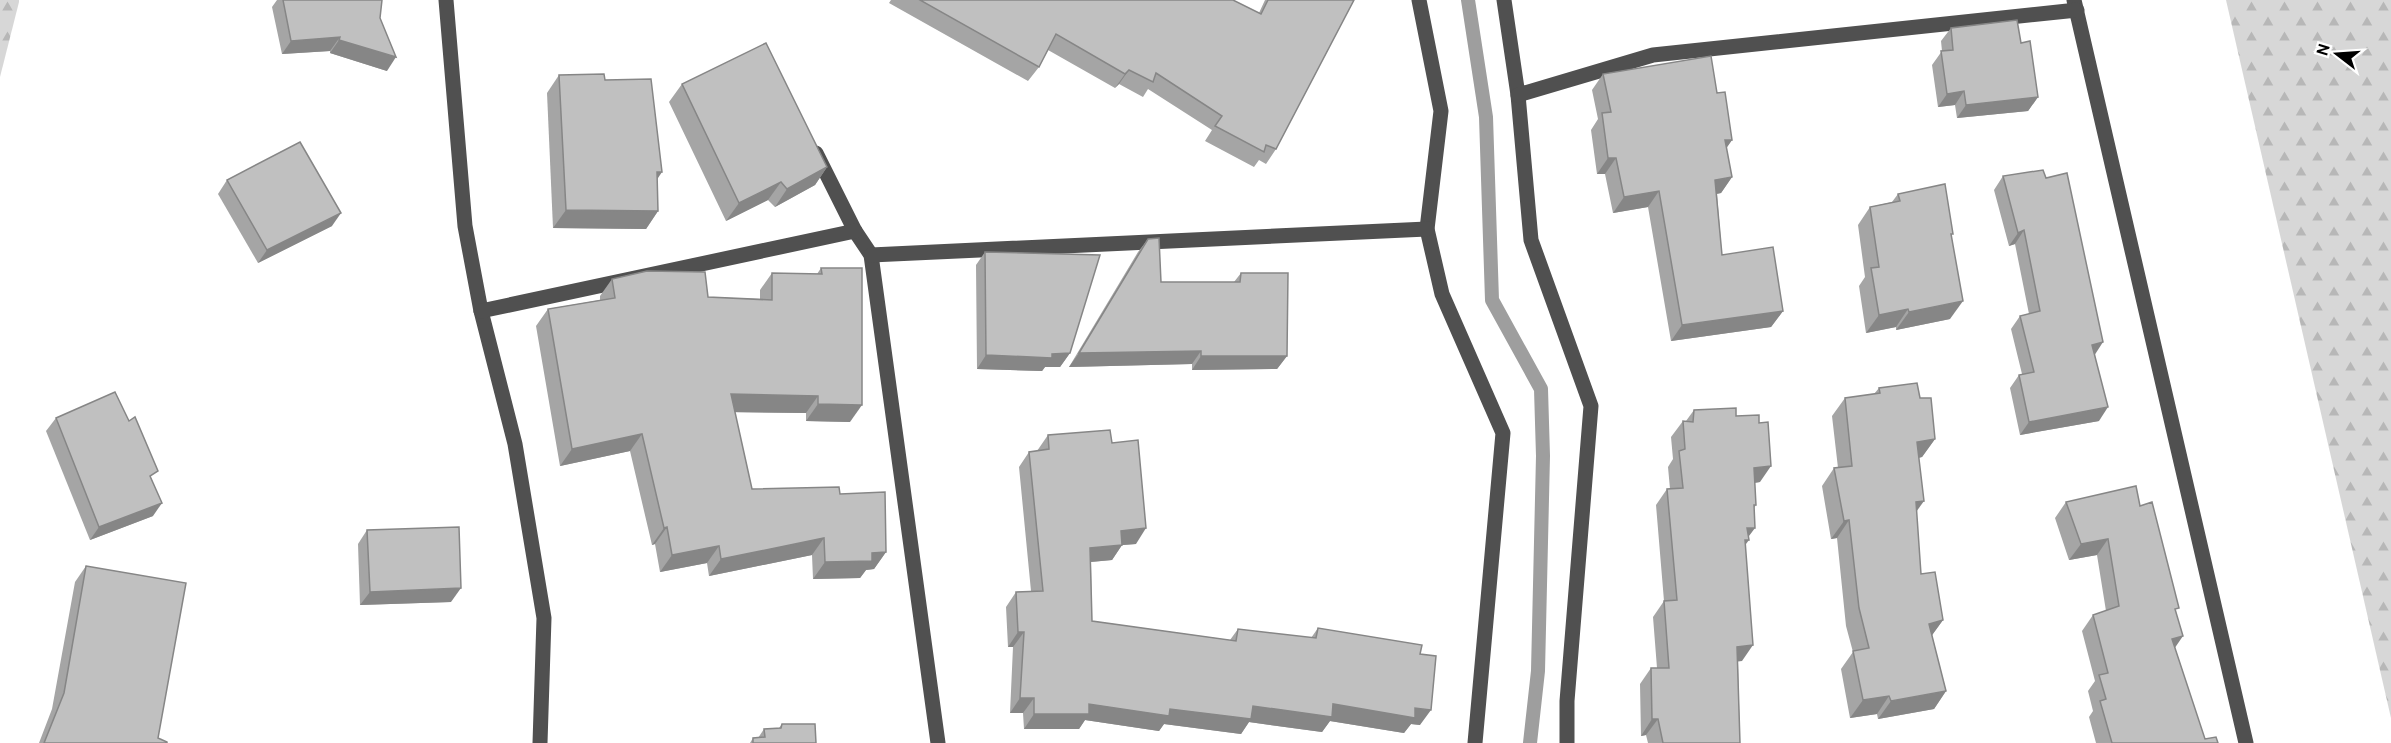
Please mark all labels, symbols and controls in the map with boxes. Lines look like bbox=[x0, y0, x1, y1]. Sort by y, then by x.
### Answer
north arrow bbox=[2307, 24, 2367, 84]
text: N bbox=[2312, 42, 2334, 58]

